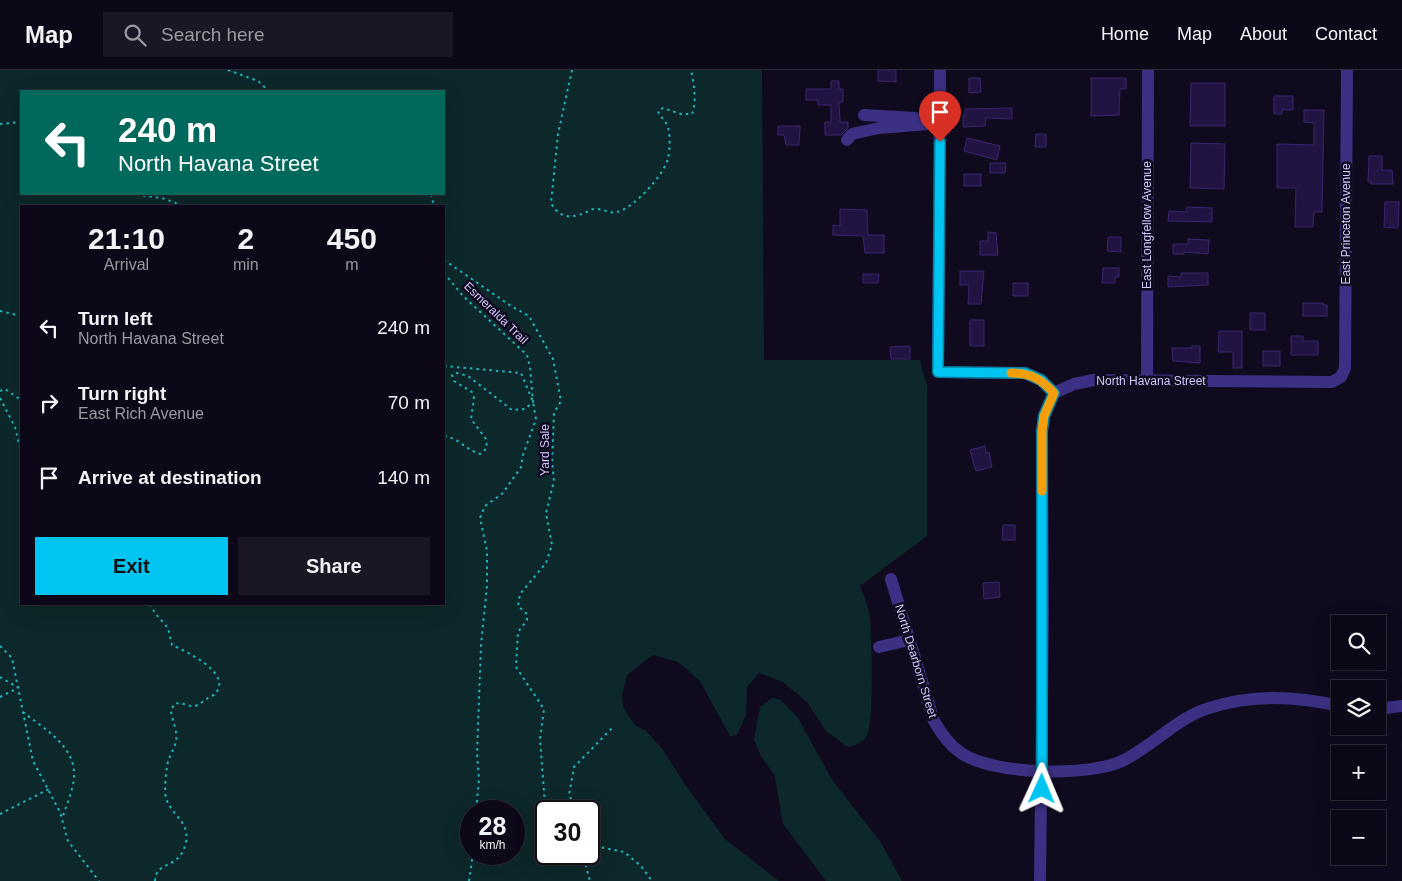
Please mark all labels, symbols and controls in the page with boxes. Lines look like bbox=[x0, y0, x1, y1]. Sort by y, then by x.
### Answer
search box bbox=[103, 12, 453, 57]
text: Map bbox=[25, 21, 73, 48]
icon: search bbox=[121, 21, 149, 49]
text: Search here bbox=[161, 24, 265, 45]
text: Home bbox=[1101, 24, 1149, 44]
text: Map bbox=[1177, 24, 1212, 44]
text: About bbox=[1240, 24, 1287, 44]
text: Contact bbox=[1315, 24, 1377, 44]
pin bbox=[919, 91, 961, 142]
icon: arrive bbox=[926, 98, 954, 126]
icon: left bbox=[35, 110, 100, 175]
text: 240 m bbox=[118, 110, 217, 149]
text: North Havana Street bbox=[118, 151, 319, 176]
street label: East Longfellow Avenue bbox=[1140, 161, 1154, 289]
street label: East Princeton Avenue bbox=[1339, 163, 1353, 285]
text: 21:10 bbox=[88, 222, 165, 255]
text: 2 bbox=[237, 222, 254, 255]
text: 450 bbox=[327, 222, 377, 255]
text: Arrival bbox=[104, 256, 149, 273]
text: min bbox=[233, 256, 259, 273]
text: m bbox=[345, 256, 358, 273]
street label: Esmeralda Trail bbox=[461, 279, 531, 347]
text: Turn left bbox=[78, 308, 153, 329]
icon: left bbox=[35, 314, 63, 342]
text: 240 m bbox=[377, 317, 430, 338]
text: North Havana Street bbox=[78, 330, 224, 347]
street label: North Havana Street bbox=[1096, 374, 1206, 388]
text: Turn right bbox=[78, 383, 166, 404]
icon: right bbox=[35, 389, 63, 417]
text: 70 m bbox=[388, 392, 430, 413]
text: East Rich Avenue bbox=[78, 405, 204, 422]
street label: Yard Sale bbox=[538, 424, 552, 476]
icon: arrive bbox=[35, 464, 63, 492]
text: Arrive at destination bbox=[78, 467, 262, 488]
text: 140 m bbox=[377, 467, 430, 488]
button: Exit bbox=[35, 537, 228, 595]
button: Share bbox=[238, 537, 430, 595]
street label: North Dearborn Street bbox=[892, 603, 940, 720]
map controls bbox=[1331, 615, 1386, 865]
button: search bbox=[1331, 615, 1386, 670]
button: layers bbox=[1331, 680, 1386, 735]
button: + bbox=[1331, 745, 1386, 800]
position arrow bbox=[1015, 762, 1067, 814]
speed limit sign: 30 bbox=[535, 800, 600, 865]
button: − bbox=[1331, 810, 1386, 865]
text: 28 bbox=[479, 812, 506, 840]
text: km/h bbox=[479, 838, 506, 852]

